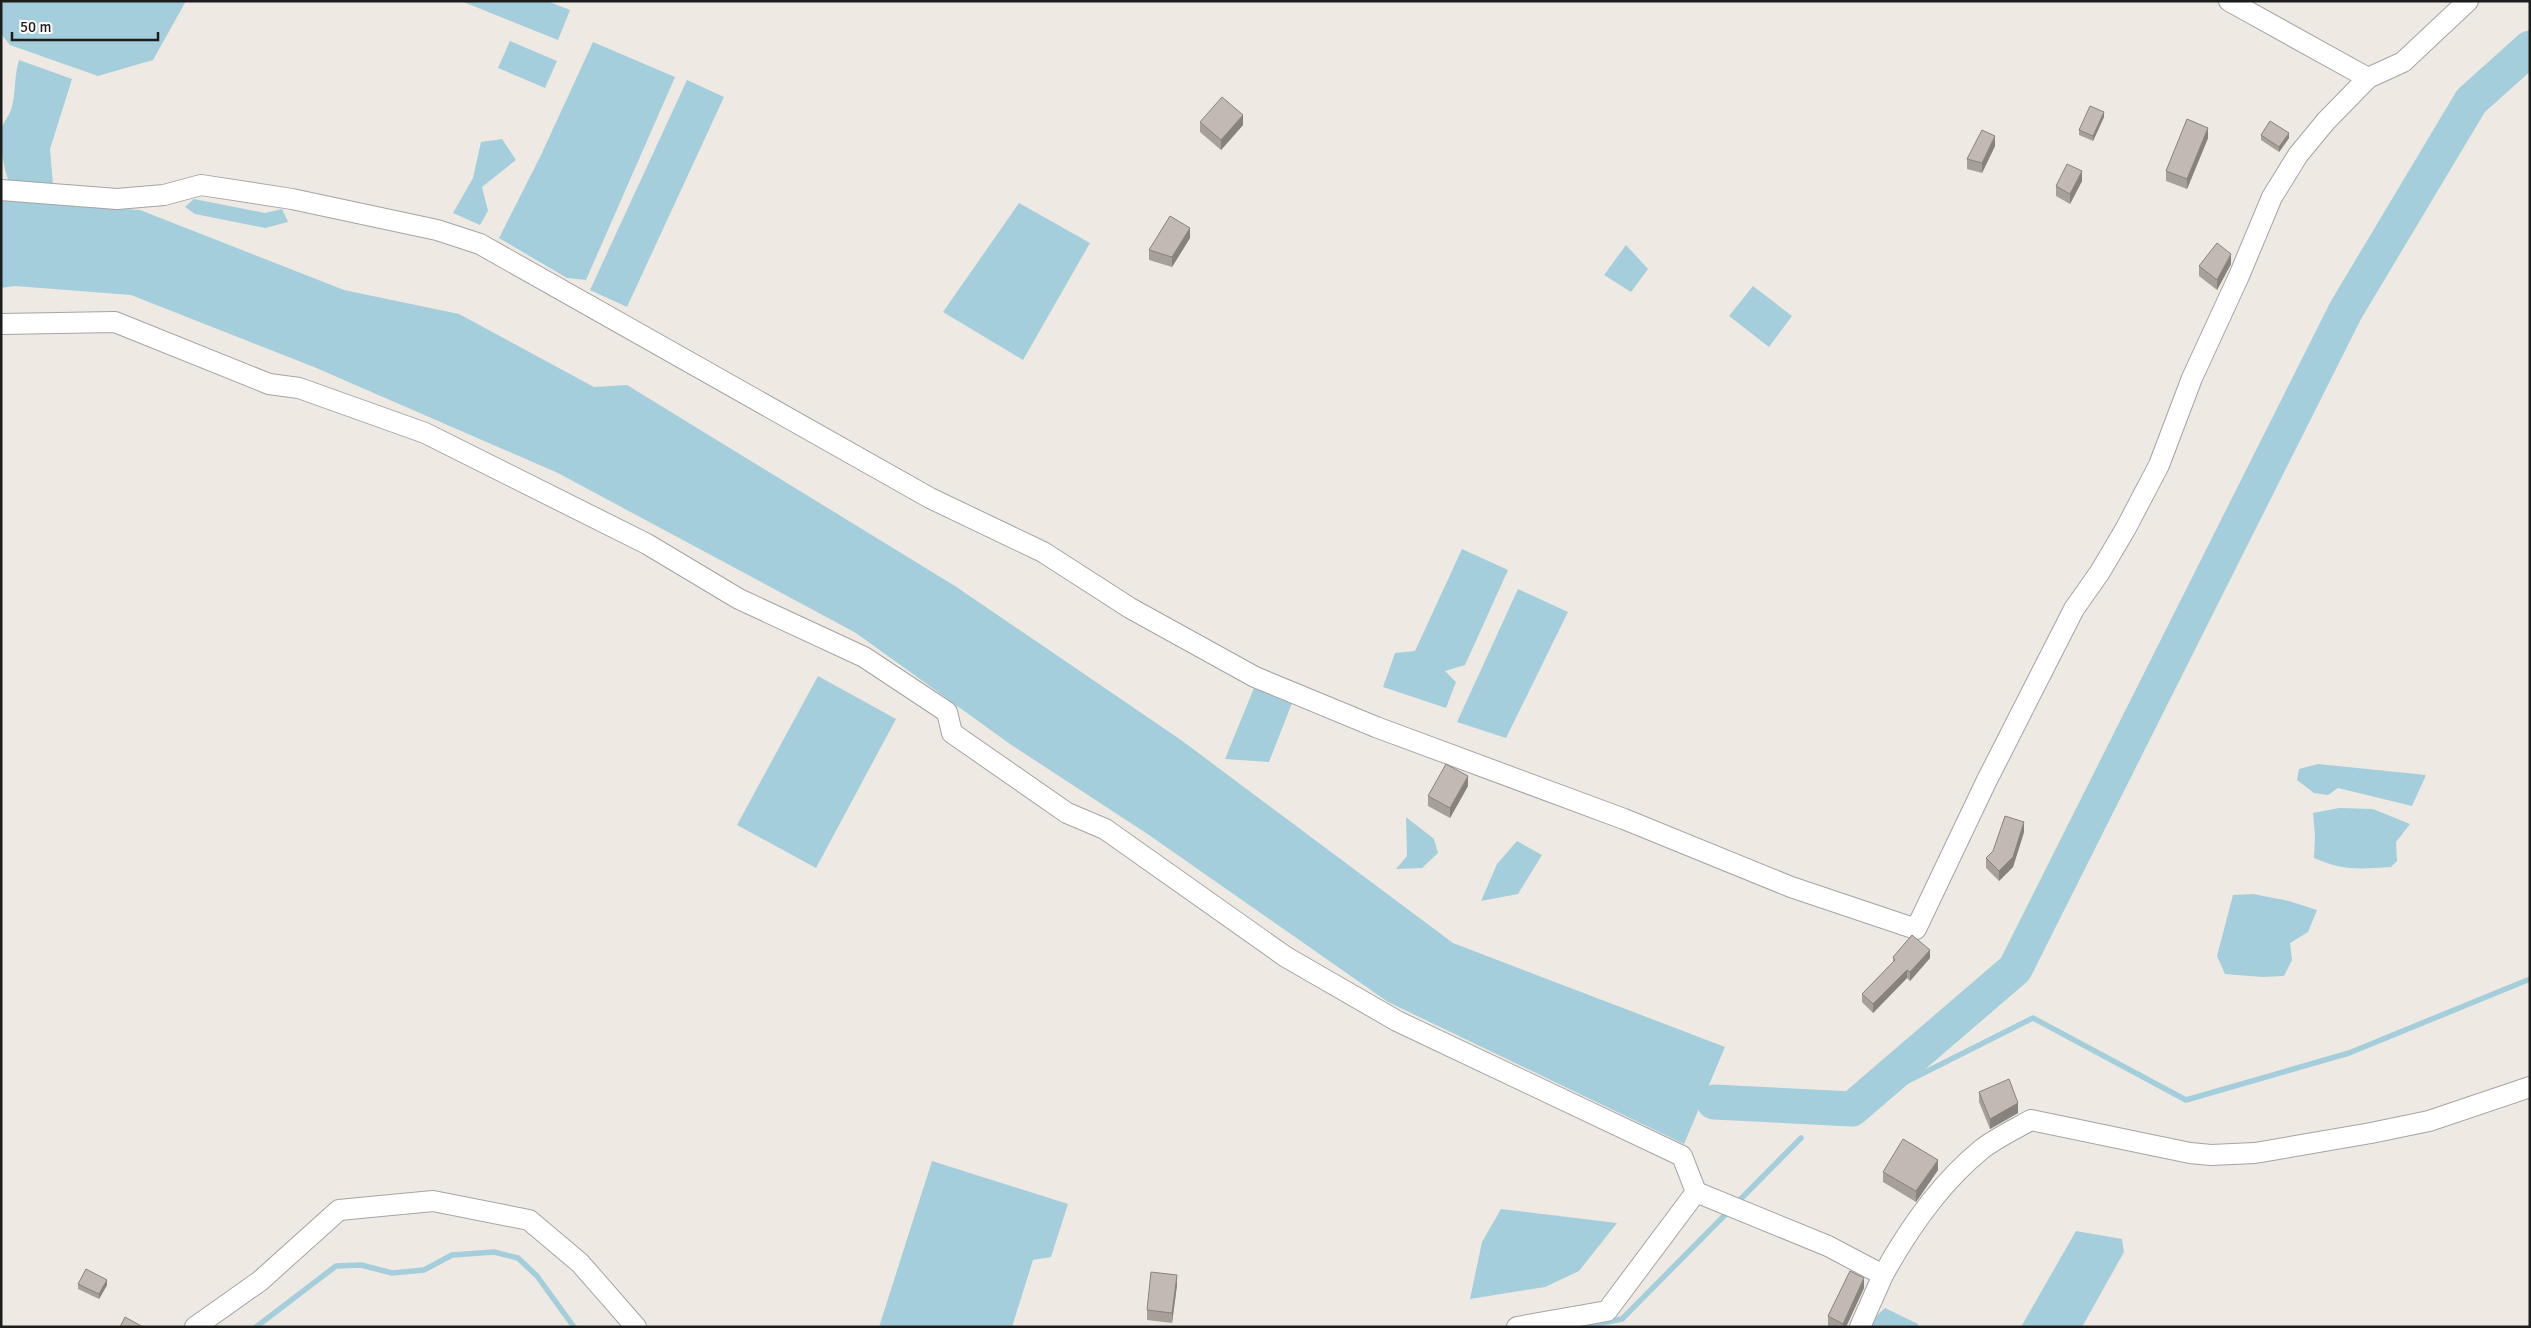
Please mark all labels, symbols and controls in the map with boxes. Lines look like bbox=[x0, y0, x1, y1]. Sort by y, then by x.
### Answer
scale bar bbox=[12, 10, 159, 42]
text: 50 m bbox=[20, 18, 51, 36]

